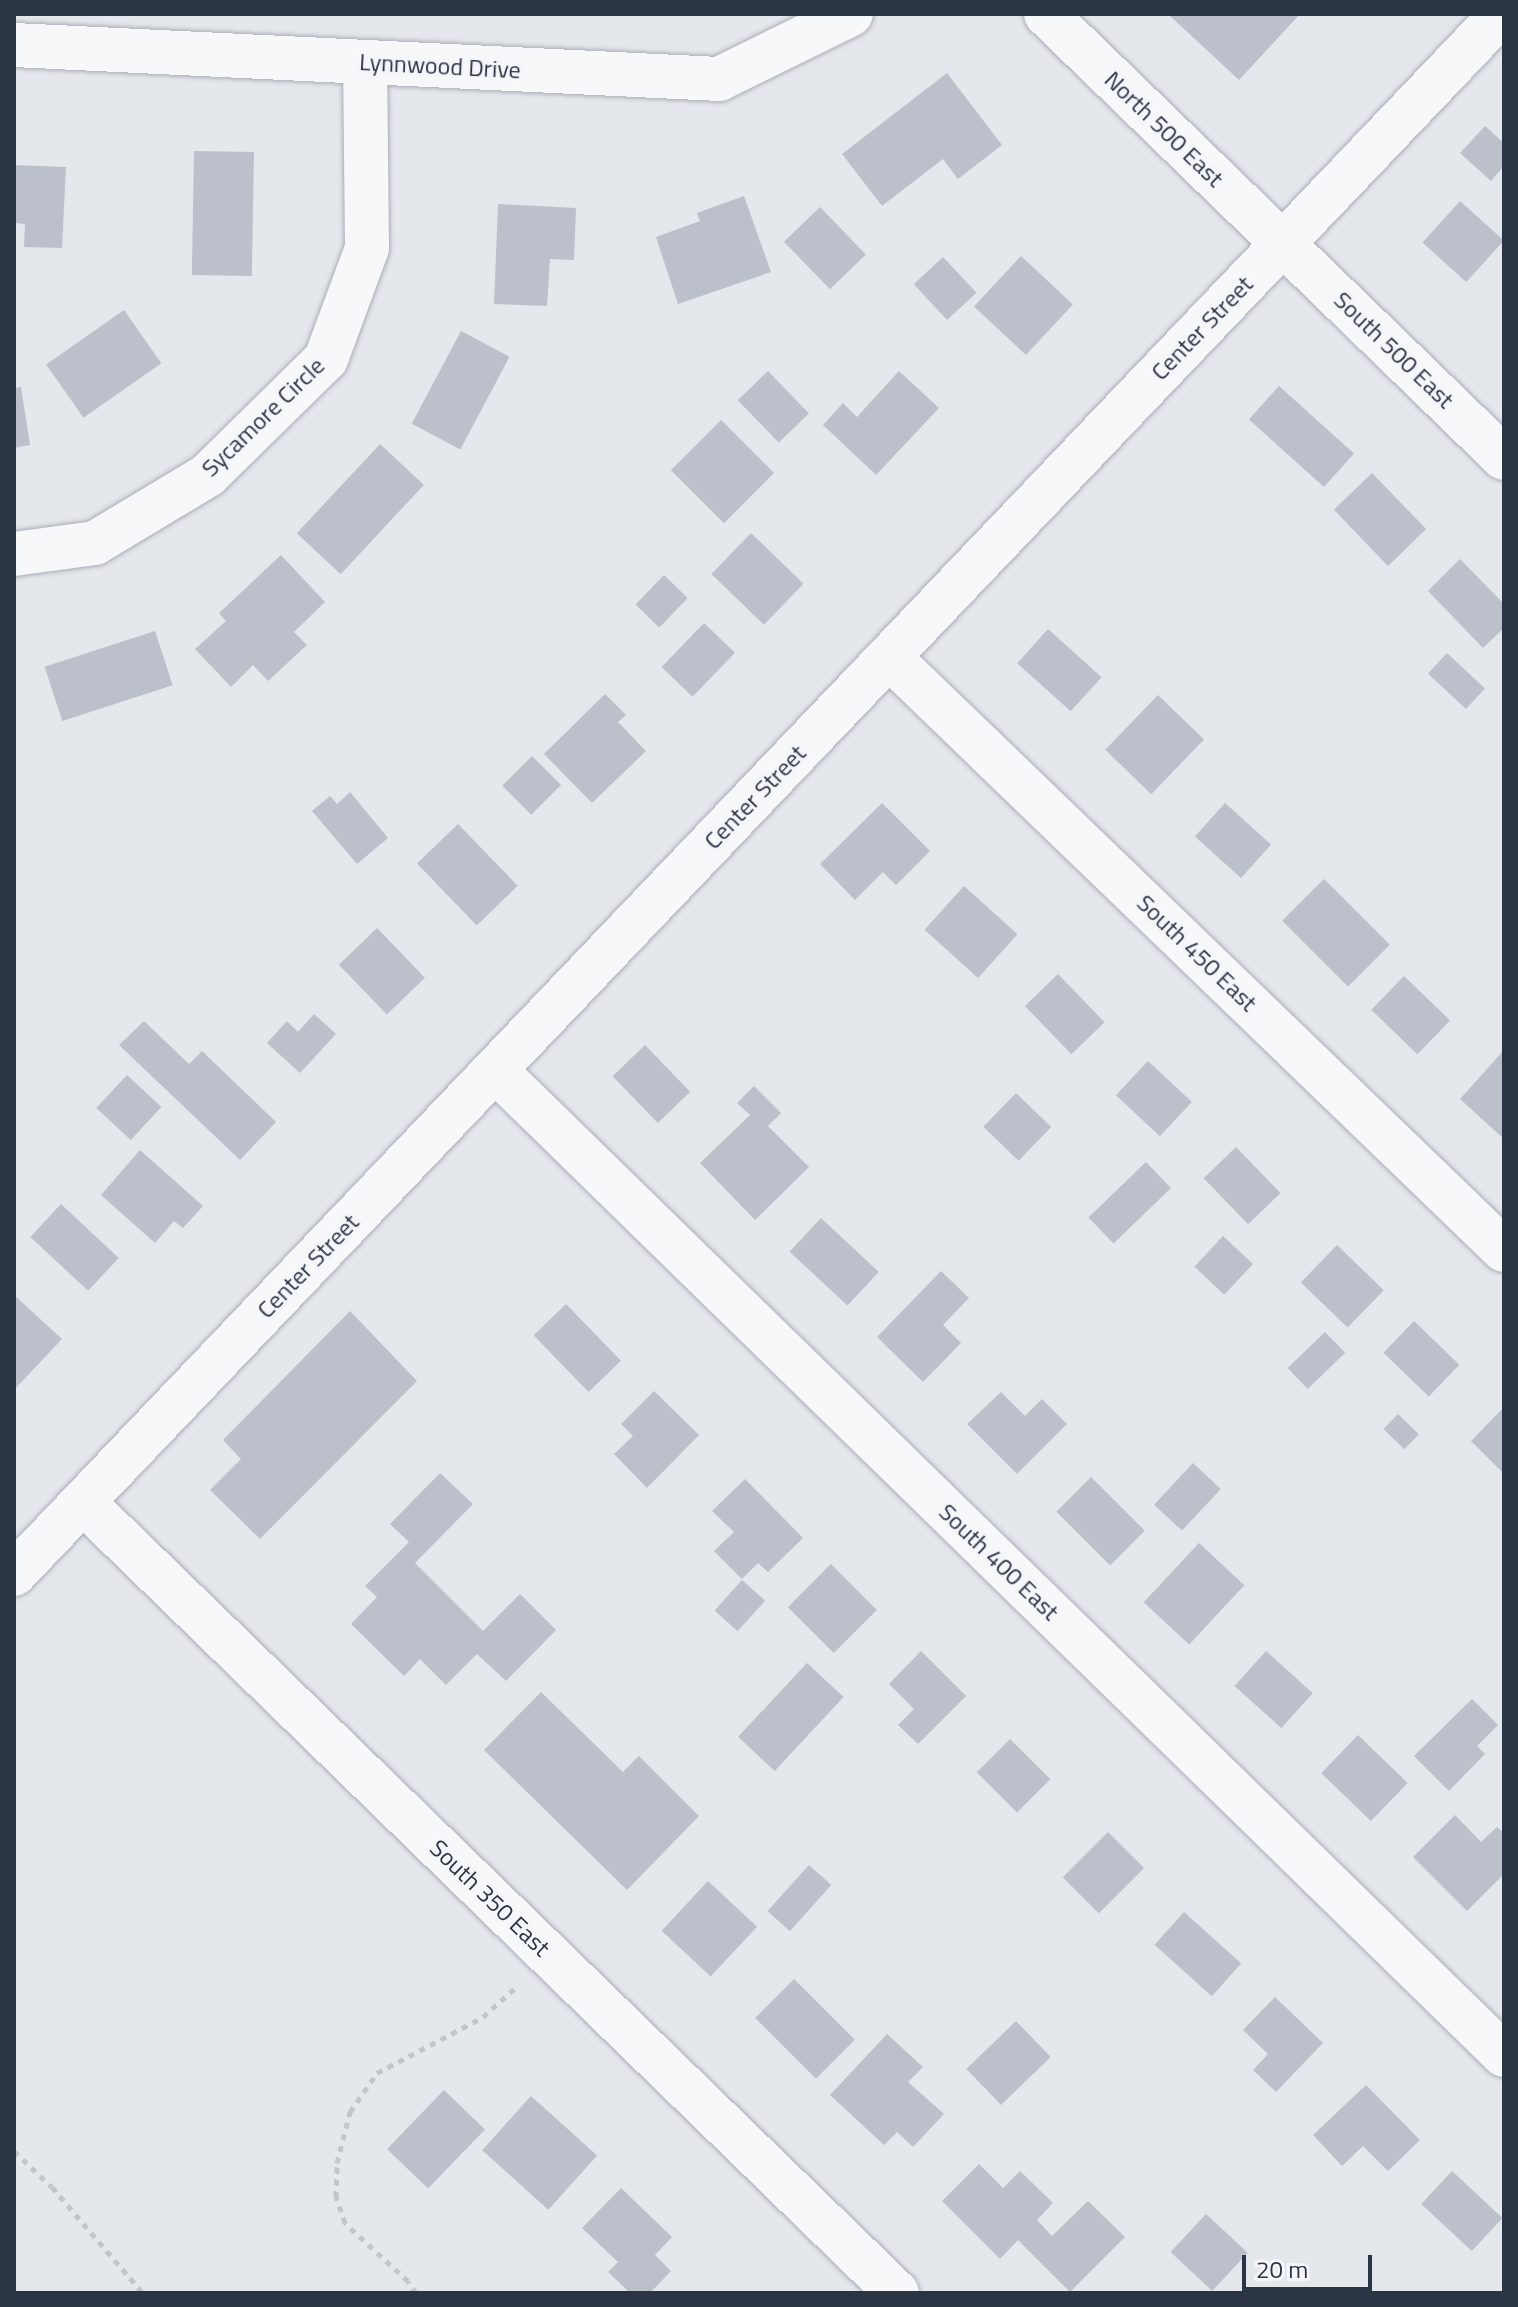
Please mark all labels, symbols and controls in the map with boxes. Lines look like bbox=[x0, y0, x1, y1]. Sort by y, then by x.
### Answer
street label: Lynnwood Drive bbox=[359, 47, 521, 85]
street label: North 500 East bbox=[1099, 65, 1229, 193]
street label: Center Street bbox=[1145, 270, 1259, 386]
street label: South 500 East bbox=[1328, 286, 1460, 414]
street label: Sycamore Circle bbox=[196, 351, 330, 483]
street label: Center Street bbox=[698, 739, 812, 855]
street label: South 450 East bbox=[1131, 889, 1263, 1017]
street label: Center Street bbox=[251, 1208, 365, 1324]
street label: South 400 East bbox=[933, 1498, 1065, 1626]
street label: South 350 East bbox=[424, 1834, 556, 1962]
scale bar bbox=[1246, 2239, 1376, 2289]
text: 20 m bbox=[1256, 2251, 1308, 2287]

